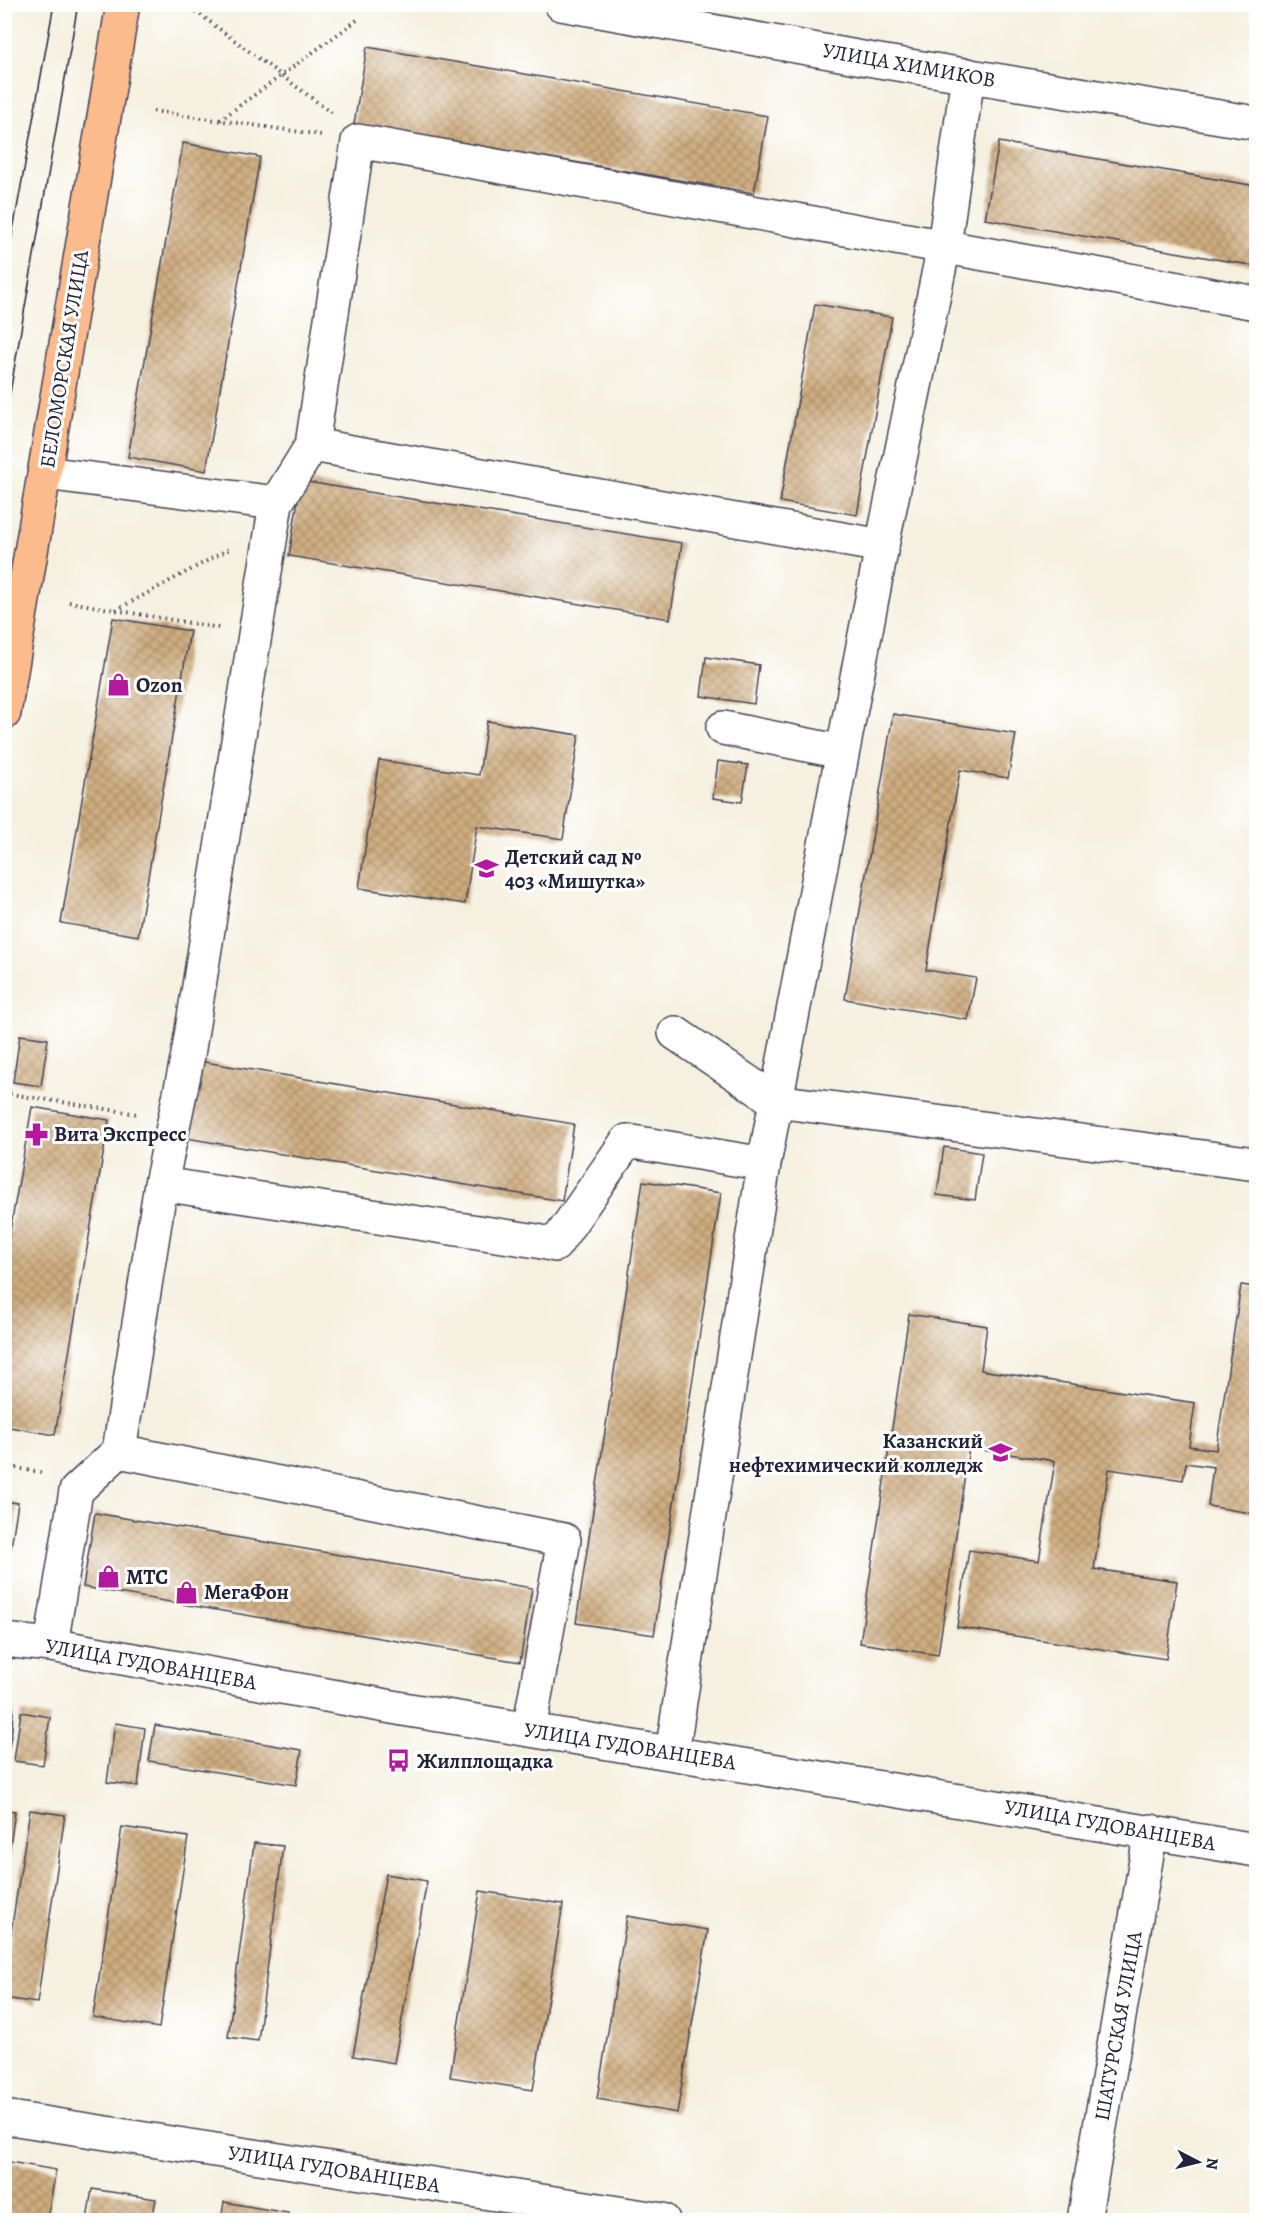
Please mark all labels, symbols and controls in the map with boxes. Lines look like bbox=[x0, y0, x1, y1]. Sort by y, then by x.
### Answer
street label: УЛИЦА ХИМИКОВ bbox=[820, 36, 998, 94]
street label: БЕЛОМОРСКАЯ УЛИЦА bbox=[33, 247, 95, 470]
place label: Ozon bbox=[136, 671, 183, 699]
shop icon: Ozon bbox=[105, 672, 131, 698]
place label: Детский сад № 403 «Мишутка» bbox=[505, 843, 645, 895]
school or university icon: Детский сад № 403 «Мишутка» bbox=[474, 856, 500, 882]
place label: Вита Экспресс bbox=[54, 1120, 187, 1148]
pharmacy icon: Вита Экспресс bbox=[23, 1121, 49, 1147]
place label: Казанский нефтехимический колледж bbox=[729, 1427, 983, 1479]
school or university icon: Казанский нефтехимический колледж bbox=[988, 1440, 1014, 1466]
place label: МТС bbox=[126, 1563, 168, 1591]
shop icon: МТС bbox=[95, 1564, 121, 1590]
place label: МегаФон bbox=[204, 1578, 289, 1606]
shop icon: МегаФон bbox=[173, 1579, 199, 1605]
street label: УЛИЦА ГУДОВАНЦЕВА bbox=[43, 1632, 260, 1697]
street label: УЛИЦА ГУДОВАНЦЕВА bbox=[522, 1715, 739, 1777]
place label: Жилплощадка bbox=[417, 1747, 553, 1775]
bus stop icon: Жилплощадка bbox=[386, 1748, 412, 1774]
street label: УЛИЦА ГУДОВАНЦЕВА bbox=[1002, 1793, 1219, 1858]
street label: ШАТУРСКАЯ УЛИЦА bbox=[1087, 1928, 1149, 2123]
north arrow bbox=[1168, 2132, 1228, 2192]
street label: УЛИЦА ГУДОВАНЦЕВА bbox=[226, 2138, 443, 2200]
text: N bbox=[1200, 2157, 1224, 2171]

